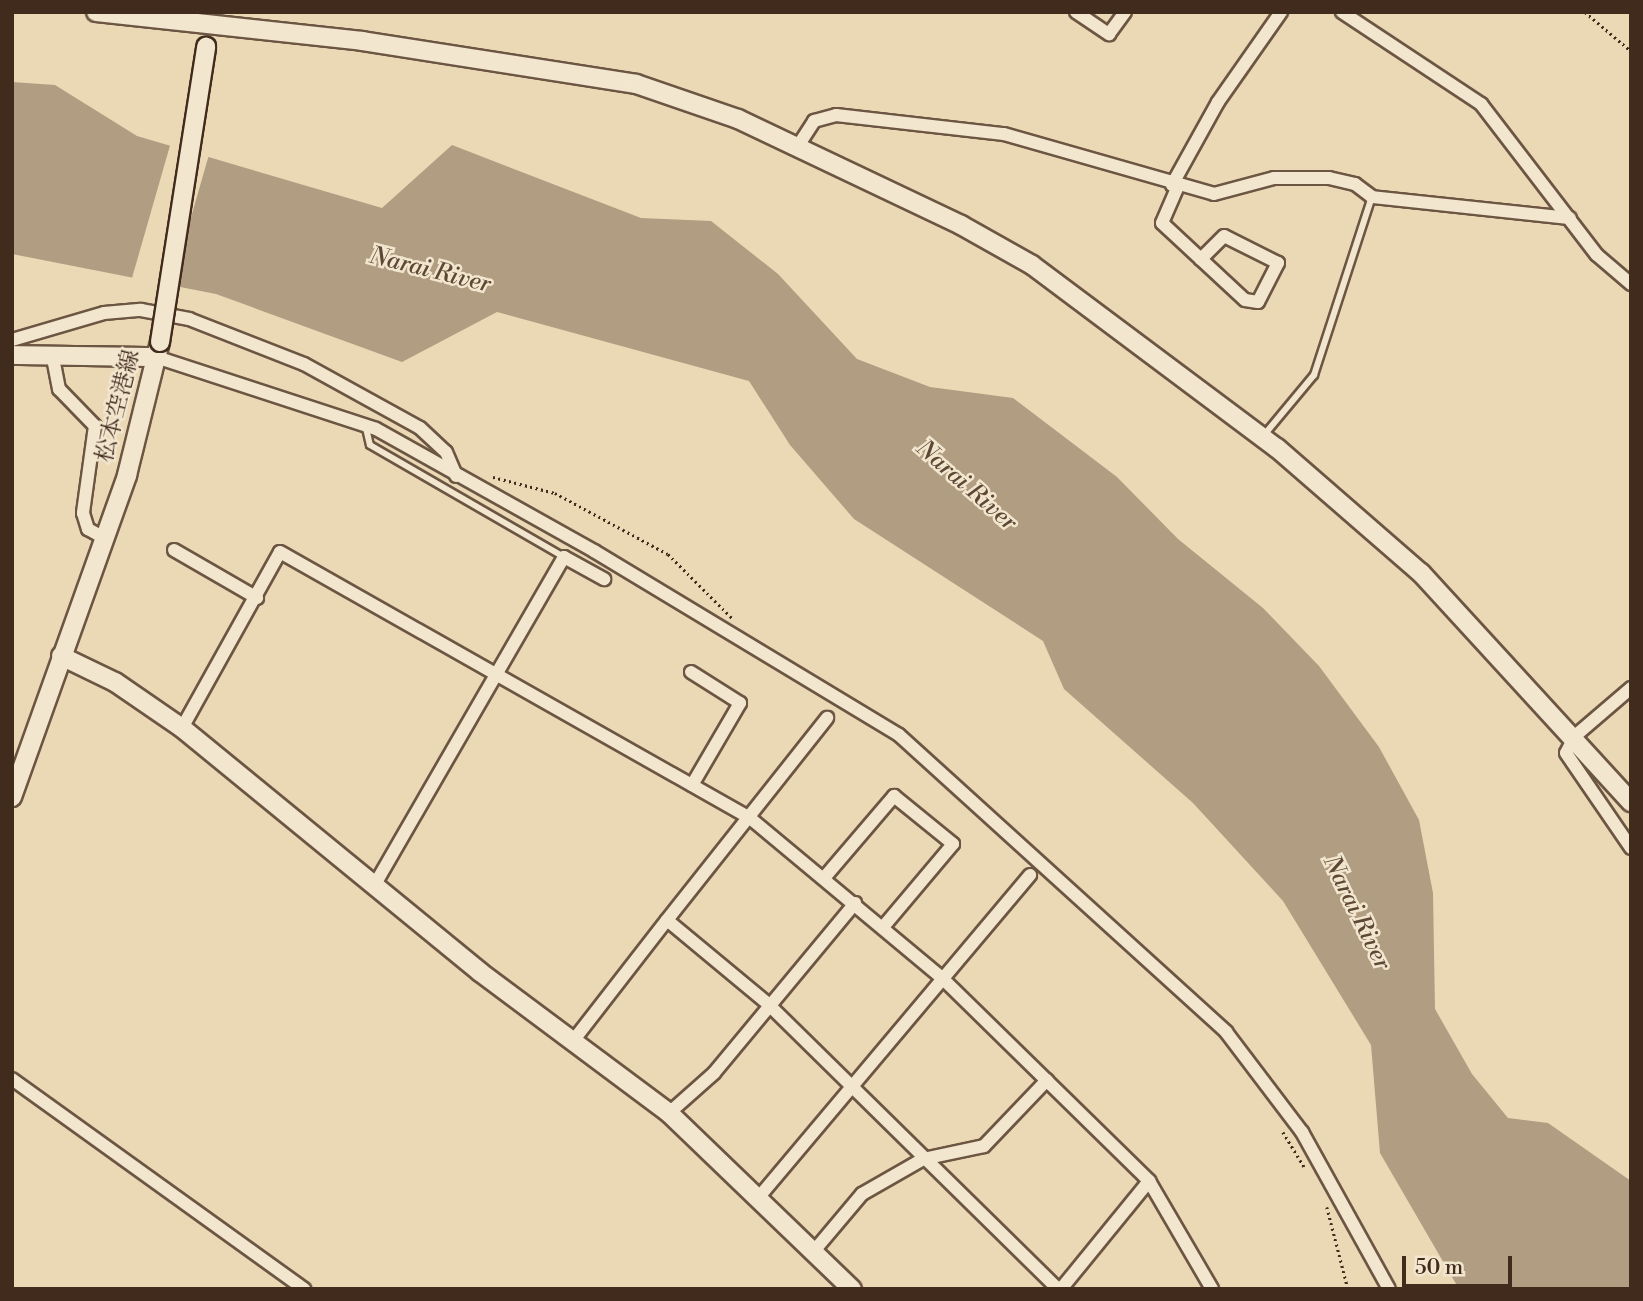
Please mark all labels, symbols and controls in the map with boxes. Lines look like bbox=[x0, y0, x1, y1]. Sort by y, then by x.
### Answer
water label: Narai River bbox=[366, 242, 494, 300]
street label: 松本空港線 bbox=[91, 347, 145, 465]
water label: Narai River bbox=[910, 434, 1022, 538]
water label: Narai River bbox=[1316, 851, 1396, 975]
scale bar bbox=[1405, 1242, 1515, 1286]
text: 50 m bbox=[1415, 1255, 1463, 1281]

